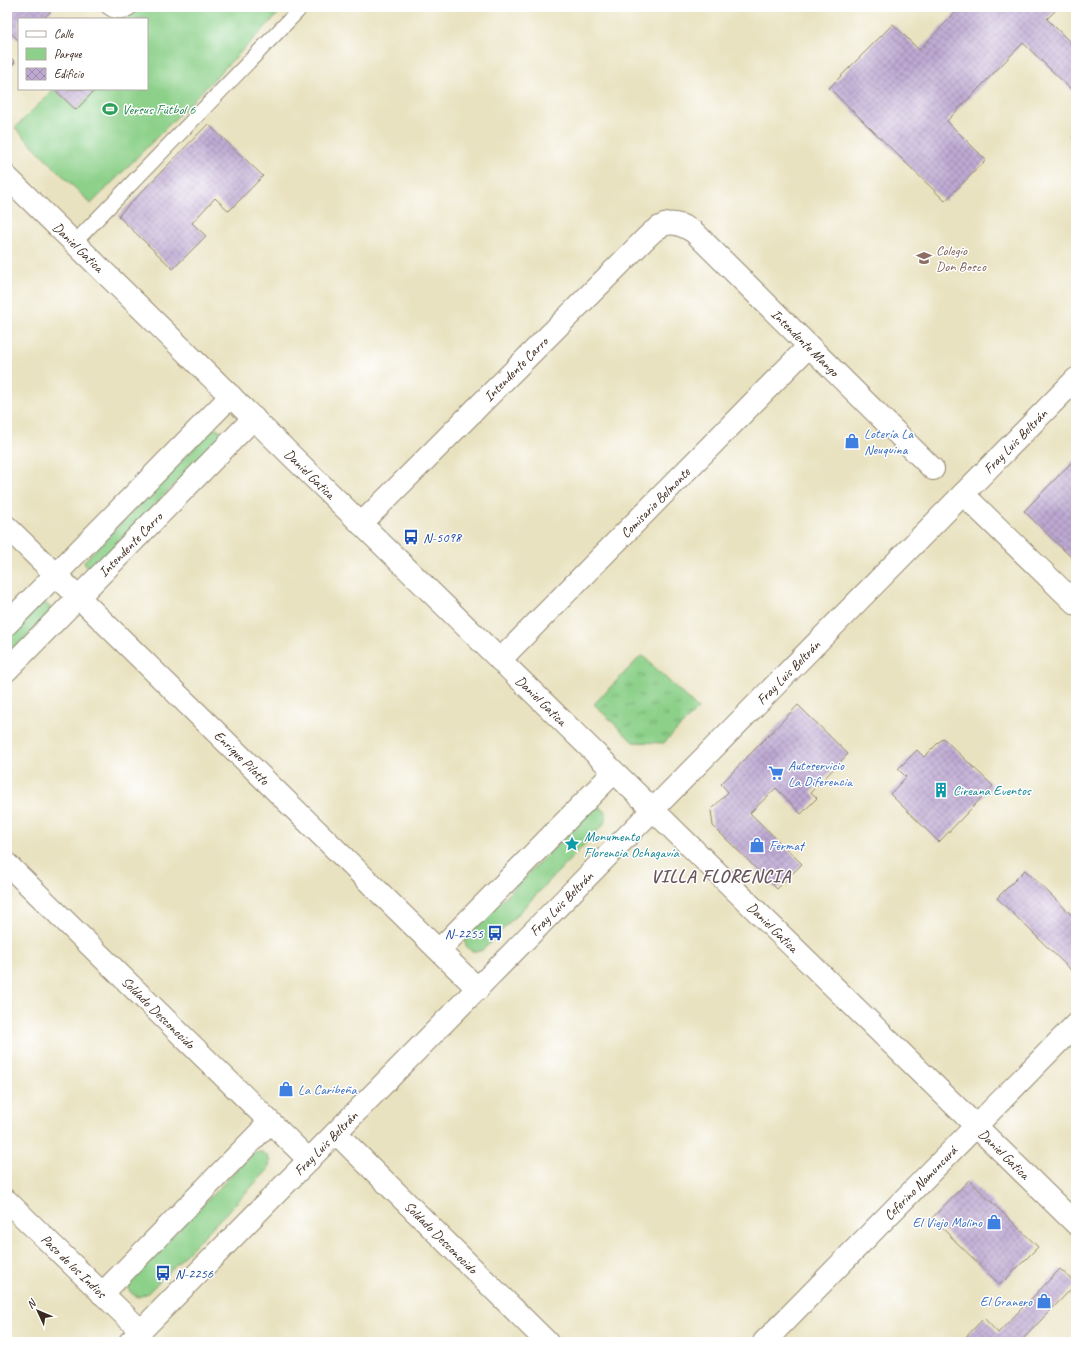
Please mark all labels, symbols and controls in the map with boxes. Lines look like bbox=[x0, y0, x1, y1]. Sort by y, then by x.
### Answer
legend bbox=[18, 18, 148, 90]
text: Calle bbox=[54, 26, 74, 42]
text: Parque bbox=[54, 46, 83, 62]
text: Edificio bbox=[54, 66, 84, 82]
sports icon: Versus Fútbol 6 bbox=[101, 100, 119, 118]
place label: Versus Fútbol 6 bbox=[122, 101, 196, 118]
street label: Daniel Gatica bbox=[49, 219, 108, 277]
place label: Colegio Don Bosco bbox=[936, 242, 987, 275]
school or university icon: Colegio Don Bosco bbox=[915, 249, 933, 267]
street label: Intendente Mango bbox=[768, 306, 844, 382]
street label: Intendente Carro bbox=[480, 332, 553, 405]
street label: Fray Luis Beltrán bbox=[980, 405, 1051, 477]
place label: Lotería La Neuquina bbox=[864, 425, 914, 458]
shop icon: Lotería La Neuquina bbox=[843, 432, 861, 450]
street label: Daniel Gatica bbox=[281, 445, 339, 504]
street label: Comisario Belmonte bbox=[617, 463, 695, 542]
street label: Intendente Carro bbox=[95, 507, 167, 581]
bus stop icon: N-5098 bbox=[402, 528, 420, 546]
place label: N-5098 bbox=[423, 529, 463, 546]
street label: Fray Luis Beltrán bbox=[753, 636, 824, 708]
street label: Daniel Gatica bbox=[512, 672, 571, 730]
street label: Enrique Pilotto bbox=[210, 727, 273, 789]
place label: Autoservicio La Diferencia bbox=[788, 757, 853, 790]
supermarket icon: Autoservicio La Diferencia bbox=[767, 764, 785, 782]
building icon: Cireana Eventos bbox=[932, 781, 950, 799]
place label: Cireana Eventos bbox=[953, 782, 1032, 799]
place label: Monumento Florencia Ochagavía bbox=[584, 828, 680, 861]
place icon: Monumento Florencia Ochagavía bbox=[563, 835, 581, 853]
shop icon: Fermat bbox=[748, 836, 766, 854]
place label: Fermat bbox=[769, 837, 806, 854]
district label: VILLA FLORENCIA bbox=[651, 865, 792, 887]
street label: Fray Luis Beltrán bbox=[526, 867, 597, 939]
street label: Daniel Gatica bbox=[744, 899, 802, 957]
bus stop icon: N-2255 bbox=[486, 924, 504, 942]
place label: N-2255 bbox=[445, 925, 484, 942]
street label: Soldado Desconocido bbox=[118, 973, 200, 1054]
shop icon: La Caribeña bbox=[277, 1080, 295, 1098]
place label: La Caribeña bbox=[298, 1081, 357, 1098]
street label: Fray Luis Beltrán bbox=[290, 1107, 362, 1179]
street label: Daniel Gatica bbox=[975, 1126, 1034, 1184]
street label: Ceferino Namuncurá bbox=[880, 1141, 962, 1224]
street label: Soldado Desconocido bbox=[401, 1198, 482, 1279]
shop icon: El Viejo Molino bbox=[985, 1213, 1003, 1231]
place label: El Viejo Molino bbox=[912, 1214, 983, 1231]
street label: Paso de los Indios bbox=[37, 1231, 110, 1302]
bus stop icon: N-2256 bbox=[154, 1264, 172, 1282]
place label: N-2256 bbox=[175, 1265, 214, 1282]
north arrow bbox=[18, 1291, 58, 1331]
shop icon: El Granero bbox=[1035, 1292, 1053, 1310]
place label: El Granero bbox=[980, 1293, 1033, 1310]
text: N bbox=[23, 1295, 40, 1311]

